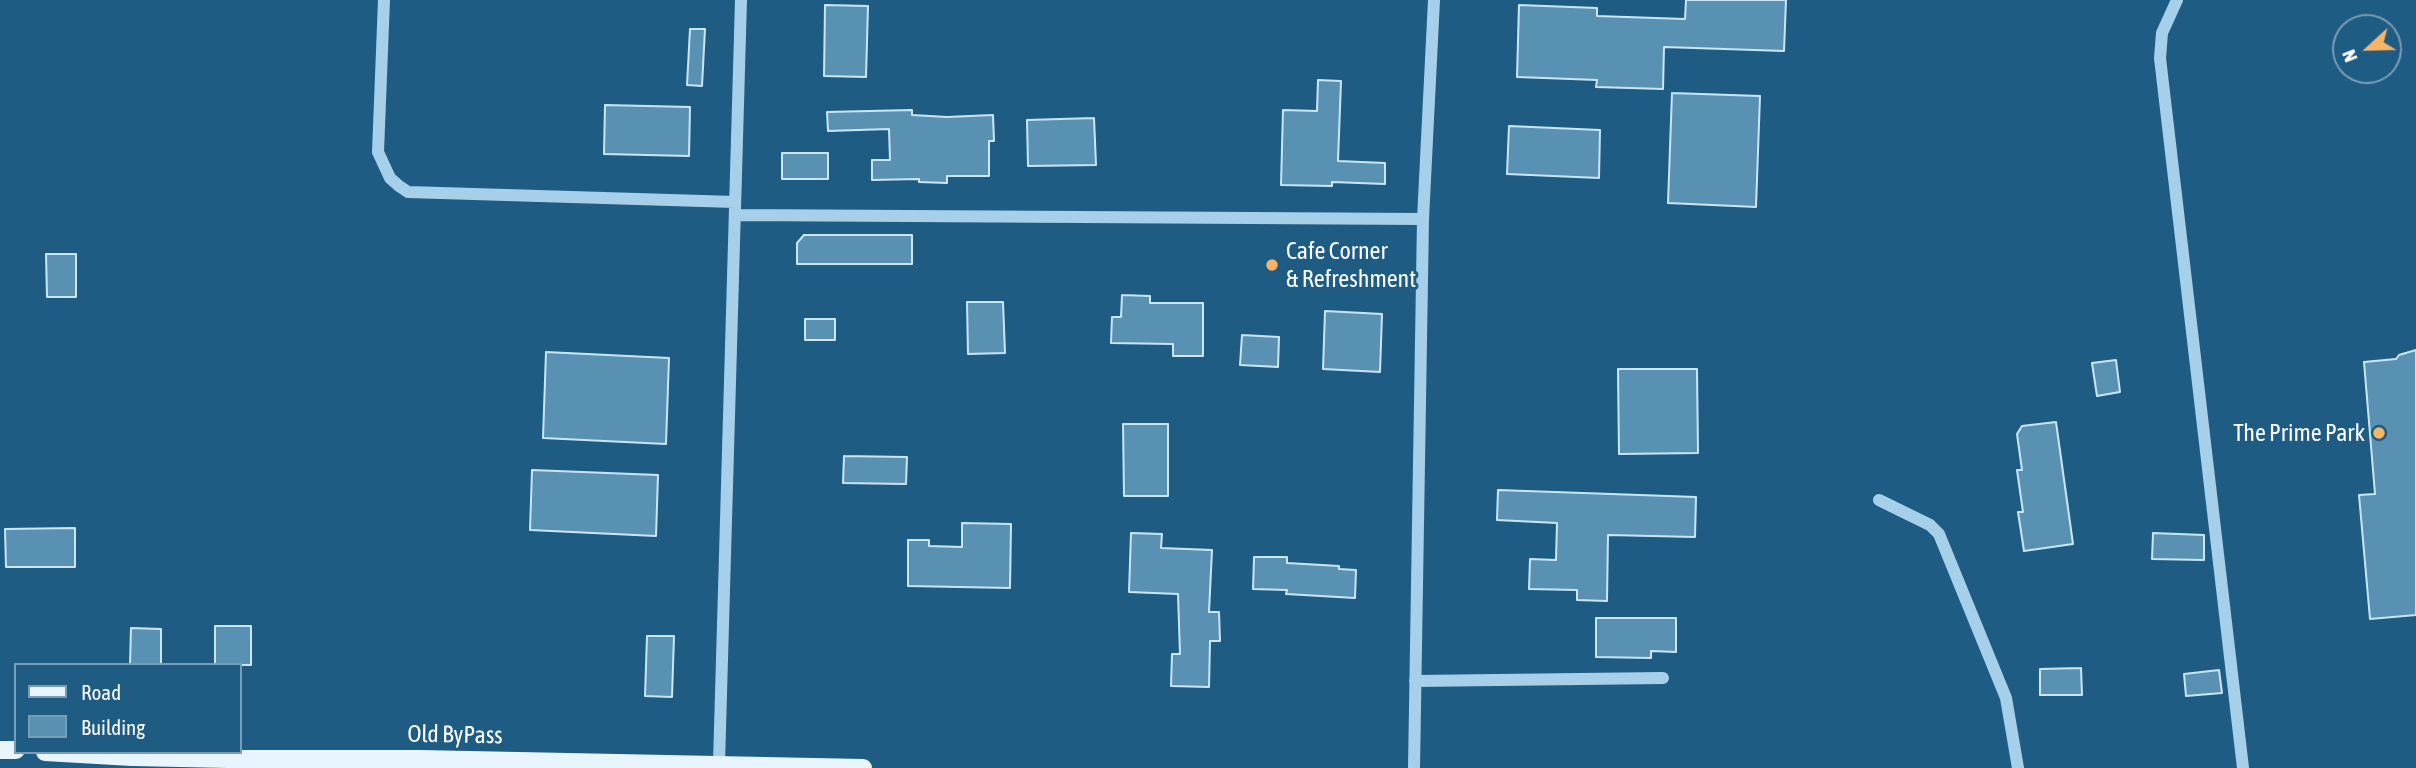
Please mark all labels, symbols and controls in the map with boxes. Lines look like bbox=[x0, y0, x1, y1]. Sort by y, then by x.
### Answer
north arrow bbox=[2332, 14, 2402, 84]
text: N bbox=[2337, 47, 2362, 65]
place label: Cafe Corner & Refreshment bbox=[1286, 237, 1416, 293]
marker: Cafe Corner & Refreshment bbox=[1264, 257, 1280, 273]
place label: The Prime Park bbox=[2233, 419, 2365, 447]
marker: The Prime Park bbox=[2371, 425, 2387, 441]
legend bbox=[14, 663, 242, 754]
text: Road bbox=[81, 680, 121, 704]
text: Building bbox=[81, 715, 145, 739]
street label: Old ByPass bbox=[407, 720, 503, 750]

